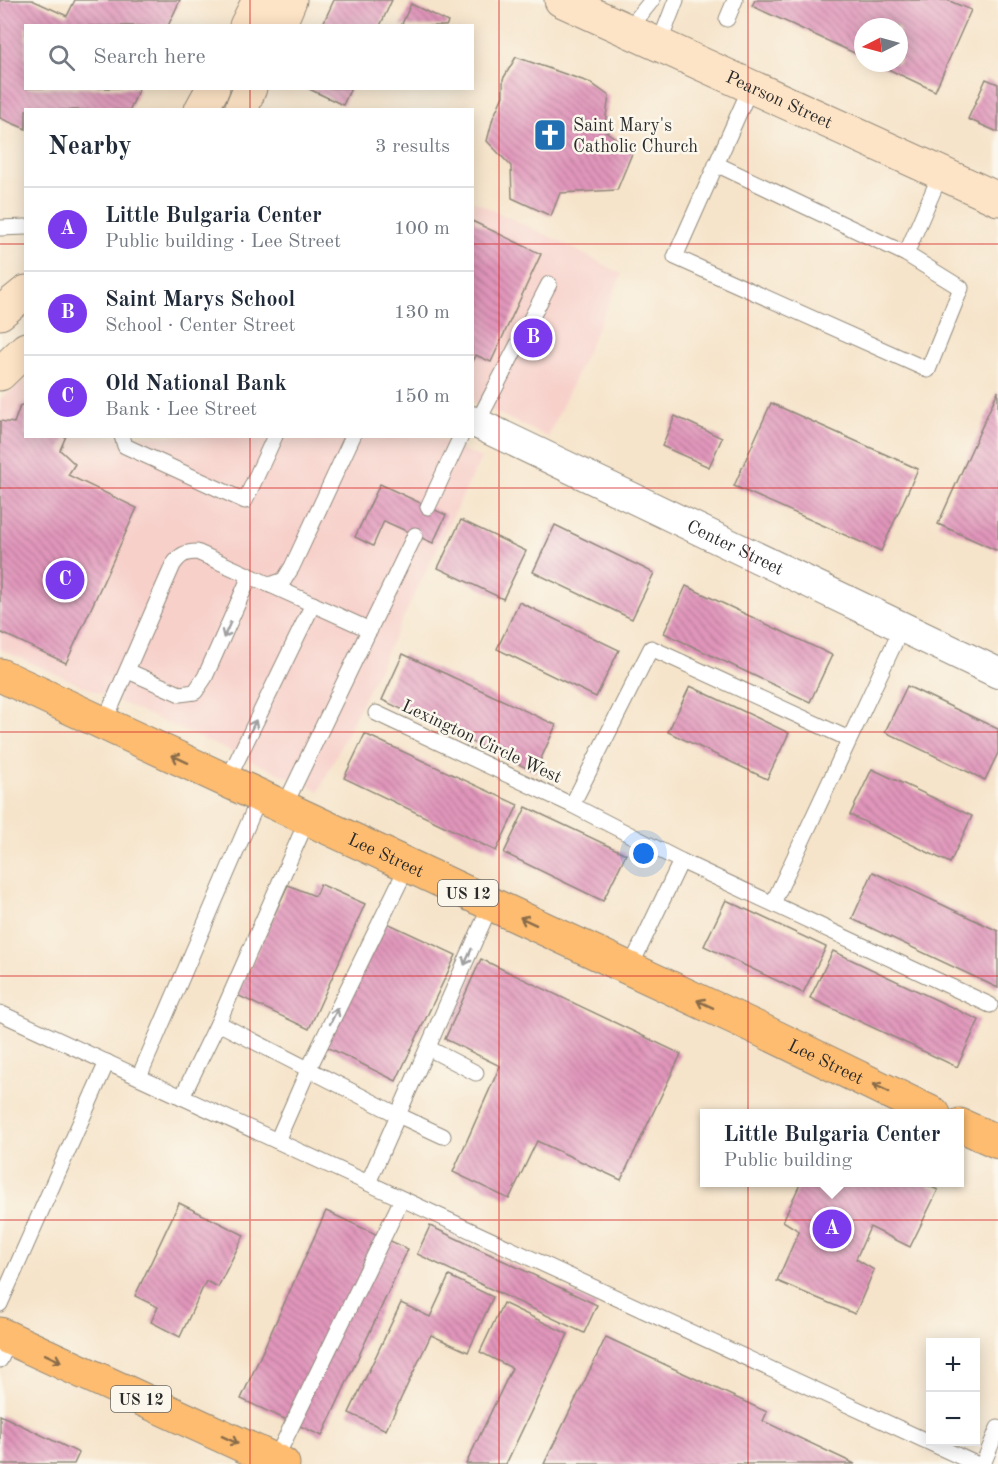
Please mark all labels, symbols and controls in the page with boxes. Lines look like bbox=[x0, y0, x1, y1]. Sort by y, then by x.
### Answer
north arrow bbox=[854, 18, 908, 72]
search box bbox=[24, 24, 474, 90]
icon: search bbox=[45, 41, 78, 74]
text: Search here bbox=[93, 46, 206, 68]
street label: Pearson Street bbox=[723, 68, 835, 132]
church icon: Saint Mary's Catholic Church bbox=[532, 117, 568, 153]
place label: Saint Mary's Catholic Church bbox=[573, 117, 698, 156]
text: Nearby bbox=[48, 134, 132, 160]
text: 3 results bbox=[375, 137, 450, 157]
text: Little Bulgaria Center bbox=[105, 205, 322, 227]
text: A bbox=[60, 219, 75, 239]
text: 100 m bbox=[394, 219, 450, 239]
text: Public building · Lee Street bbox=[105, 232, 341, 252]
text: Saint Marys School bbox=[105, 289, 295, 311]
text: B bbox=[60, 303, 75, 323]
text: 130 m bbox=[394, 303, 450, 323]
text: School · Center Street bbox=[105, 316, 295, 336]
pin: B bbox=[514, 316, 552, 360]
text: Old National Bank bbox=[105, 373, 287, 395]
text: C bbox=[61, 387, 74, 407]
text: 150 m bbox=[394, 387, 450, 407]
text: Bank · Lee Street bbox=[105, 400, 257, 420]
street label: Center Street bbox=[684, 517, 786, 579]
pin: C bbox=[46, 558, 84, 602]
one-way arrow bbox=[220, 620, 232, 638]
street label: Lexington Circle West bbox=[399, 697, 564, 787]
one-way arrow bbox=[247, 719, 259, 737]
one-way arrow bbox=[172, 753, 190, 764]
street label: Lee Street bbox=[345, 831, 426, 881]
your location bbox=[629, 839, 658, 868]
road number: US 12 bbox=[438, 880, 498, 906]
one-way arrow bbox=[520, 915, 538, 927]
one-way arrow bbox=[462, 948, 473, 966]
one-way arrow bbox=[697, 997, 715, 1009]
one-way arrow bbox=[329, 1007, 341, 1025]
street label: Lee Street bbox=[785, 1037, 866, 1088]
one-way arrow bbox=[873, 1082, 890, 1094]
popup bbox=[700, 1109, 964, 1187]
text: Little Bulgaria Center bbox=[724, 1124, 940, 1146]
text: Public building bbox=[724, 1151, 852, 1171]
pin: A bbox=[812, 1206, 852, 1252]
map controls bbox=[926, 1338, 980, 1446]
button: + bbox=[926, 1338, 980, 1392]
one-way arrow bbox=[44, 1353, 62, 1365]
road number: US 12 bbox=[111, 1386, 171, 1412]
button: − bbox=[926, 1392, 980, 1446]
one-way arrow bbox=[221, 1434, 239, 1446]

